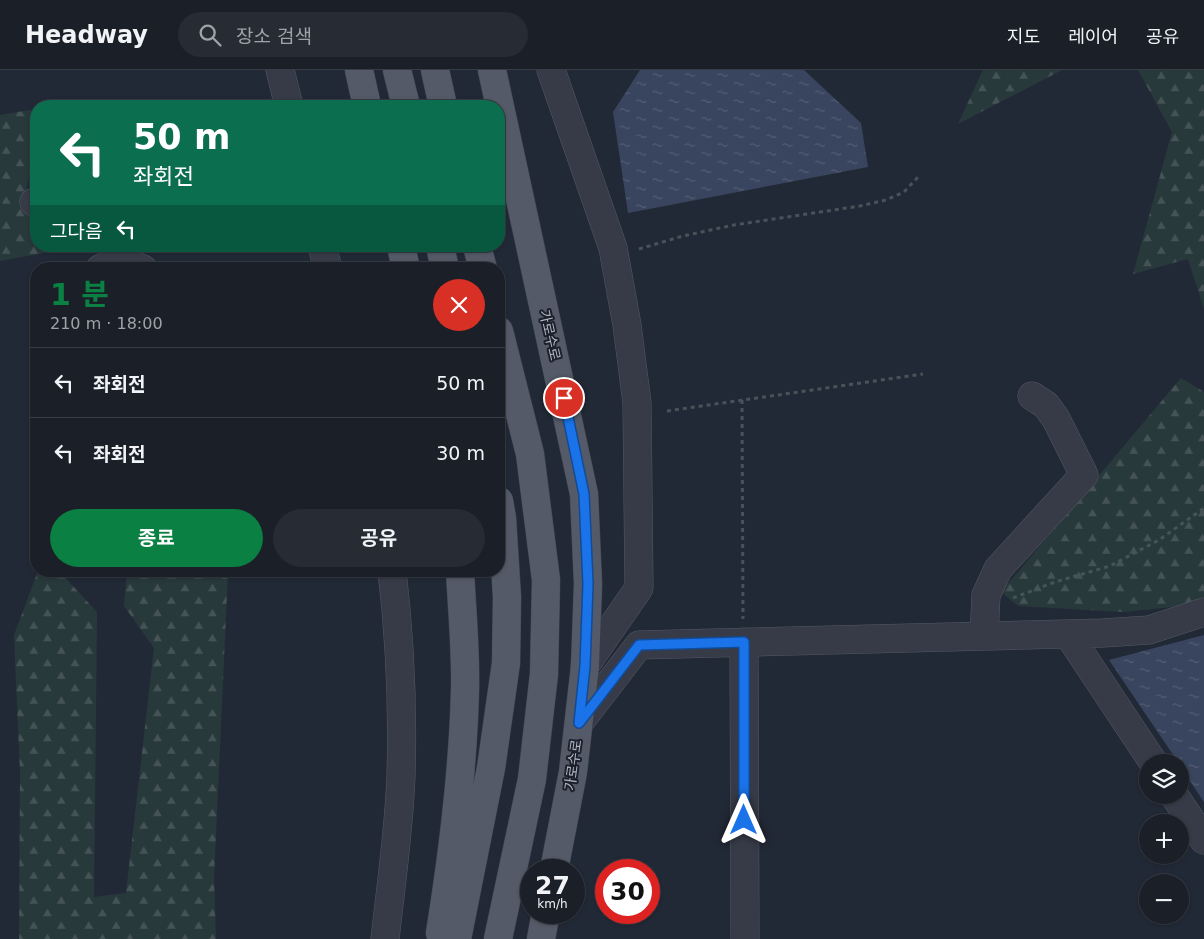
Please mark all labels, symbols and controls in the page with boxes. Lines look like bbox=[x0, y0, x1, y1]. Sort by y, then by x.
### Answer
search box bbox=[178, 12, 528, 57]
text: Headway bbox=[25, 21, 148, 49]
icon: search bbox=[196, 21, 224, 49]
text: 장소 검색 bbox=[236, 25, 312, 47]
text: 지도 bbox=[1007, 26, 1040, 47]
text: 레이어 bbox=[1068, 26, 1118, 47]
text: 공유 bbox=[1146, 26, 1179, 47]
text: 50 m bbox=[133, 117, 230, 157]
icon: left bbox=[50, 120, 115, 185]
text: 좌회전 bbox=[133, 164, 194, 189]
icon: left bbox=[112, 215, 140, 243]
text: 그다음 bbox=[50, 220, 102, 242]
text: 1 분 bbox=[50, 277, 109, 312]
button: close bbox=[433, 279, 485, 331]
street label: 가로수로 bbox=[536, 308, 564, 362]
text: 210 m · 18:00 bbox=[50, 314, 163, 333]
icon: left bbox=[50, 369, 78, 397]
text: 50 m bbox=[436, 372, 485, 394]
text: 좌회전 bbox=[93, 373, 145, 395]
pin bbox=[543, 377, 585, 419]
icon: arrive bbox=[550, 384, 578, 412]
icon: left bbox=[50, 439, 78, 467]
text: 30 m bbox=[436, 442, 485, 464]
text: 좌회전 bbox=[93, 443, 145, 465]
button: 종료 bbox=[50, 509, 263, 567]
button: 공유 bbox=[273, 509, 485, 567]
street label: 가로수로 bbox=[561, 738, 585, 792]
map controls bbox=[1139, 754, 1189, 924]
button: layers bbox=[1139, 754, 1189, 804]
position arrow bbox=[717, 793, 769, 845]
button: + bbox=[1139, 814, 1189, 864]
speed limit sign: 30 bbox=[595, 859, 660, 924]
text: 27 bbox=[535, 871, 570, 900]
button: − bbox=[1139, 874, 1189, 924]
text: km/h bbox=[537, 897, 568, 911]

